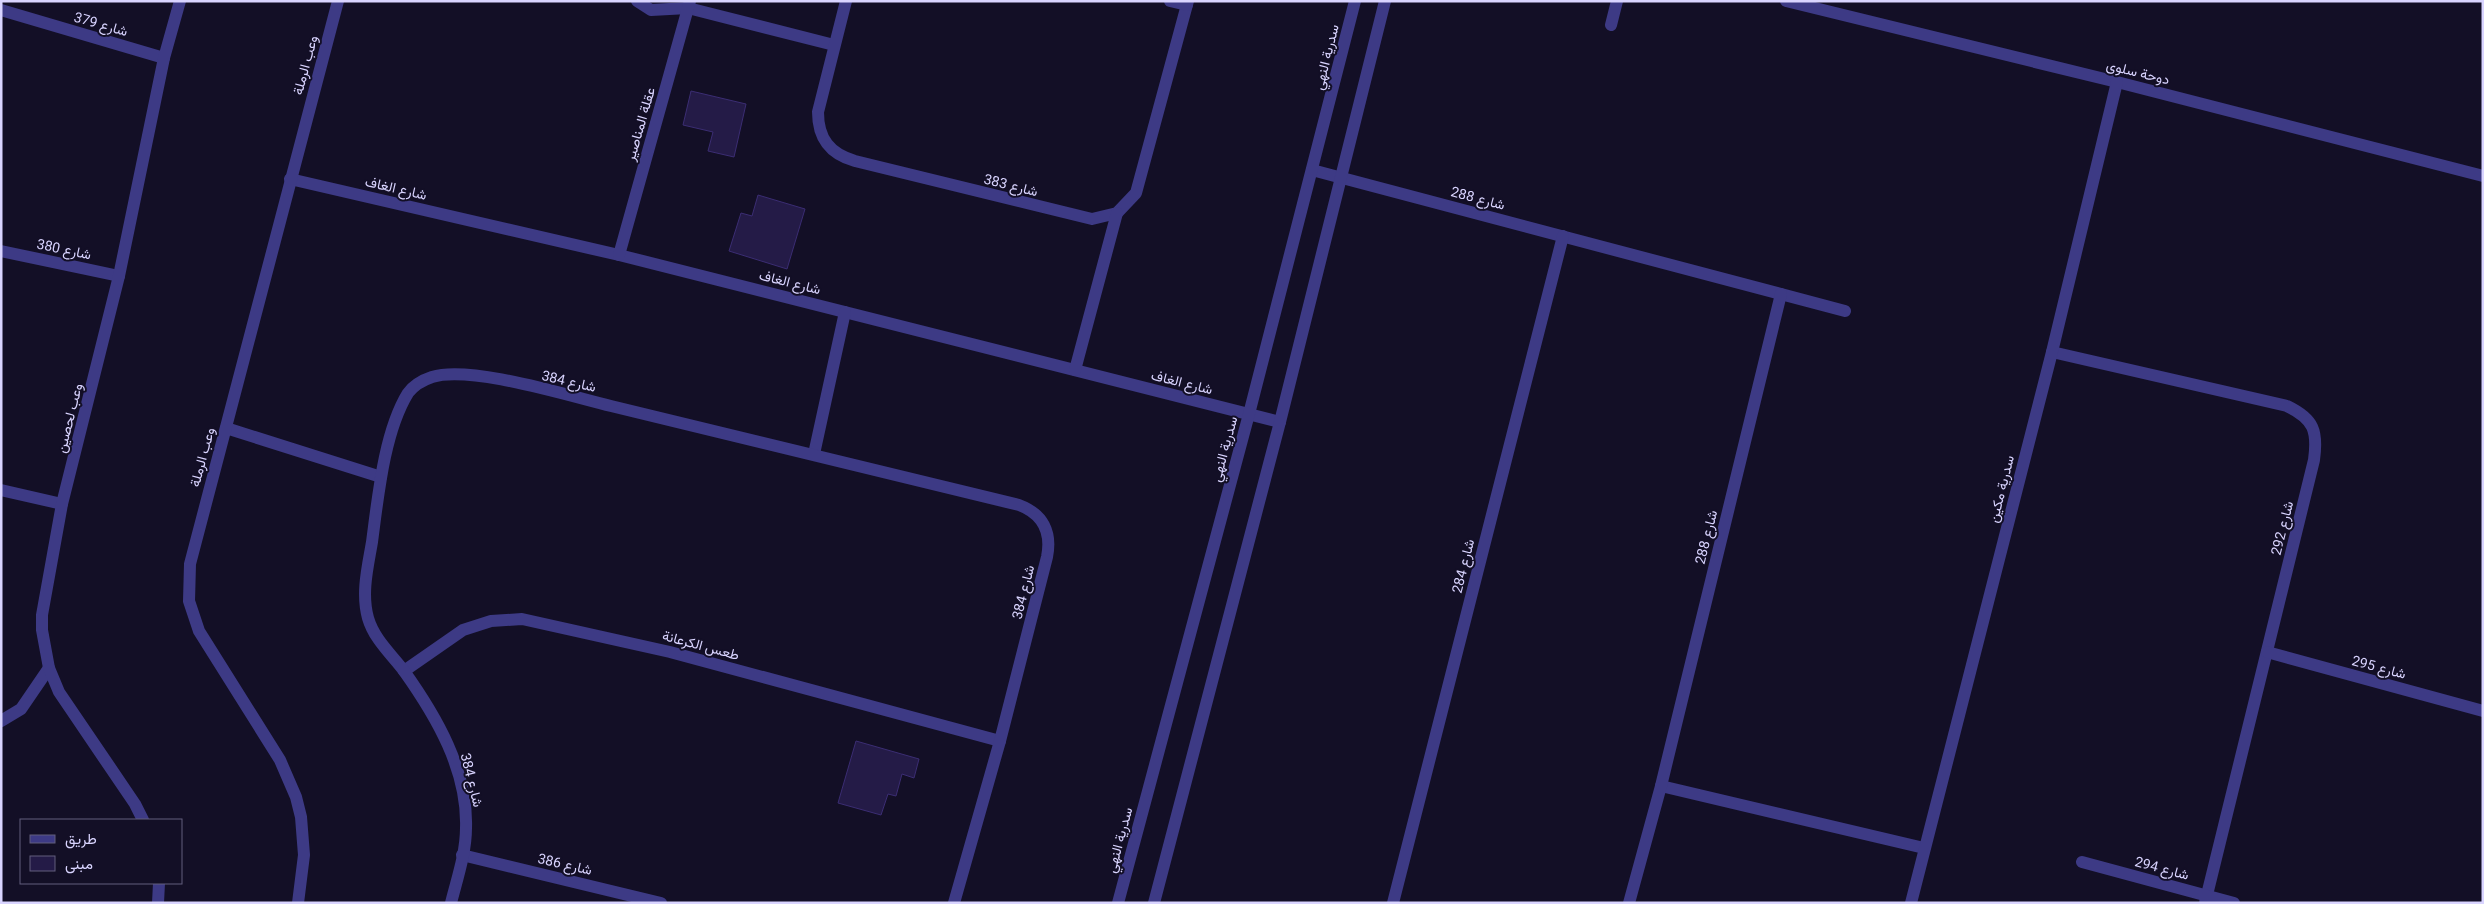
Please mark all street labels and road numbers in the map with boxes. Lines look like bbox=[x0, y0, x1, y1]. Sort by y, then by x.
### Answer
street label: شارع 379 bbox=[71, 9, 130, 42]
street label: سدرية النهي bbox=[1310, 23, 1346, 92]
street label: وعب الرملة bbox=[289, 34, 322, 97]
street label: دوحة سلوى bbox=[2104, 56, 2172, 89]
street label: عقلة المناصير bbox=[622, 85, 659, 164]
street label: شارع 383 bbox=[982, 171, 1040, 202]
street label: شارع الغاف bbox=[363, 173, 428, 206]
street label: شارع 288 bbox=[1448, 183, 1507, 216]
street label: شارع 380 bbox=[35, 235, 93, 266]
street label: شارع الغاف bbox=[757, 267, 822, 300]
street label: شارع 384 bbox=[540, 367, 598, 398]
street label: شارع الغاف bbox=[1149, 367, 1214, 400]
street label: وعب لحصين bbox=[53, 381, 86, 455]
street label: سدرية النهي bbox=[1208, 415, 1244, 484]
street label: وعب الرملة bbox=[186, 426, 219, 489]
street label: سدرية مكين bbox=[1985, 454, 2018, 524]
street label: شارع 292 bbox=[2268, 499, 2299, 557]
street label: شارع 288 bbox=[1692, 508, 1723, 566]
street label: شارع 284 bbox=[1449, 537, 1480, 595]
street label: شارع 384 bbox=[1009, 563, 1040, 621]
street label: طعس الكرعانة bbox=[661, 627, 741, 664]
street label: شارع 295 bbox=[2349, 652, 2408, 685]
street label: شارع 384 bbox=[455, 751, 486, 809]
street label: سدرية النهي bbox=[1103, 806, 1139, 875]
street label: شارع 386 bbox=[536, 850, 594, 881]
street label: شارع 294 bbox=[2132, 853, 2191, 886]

